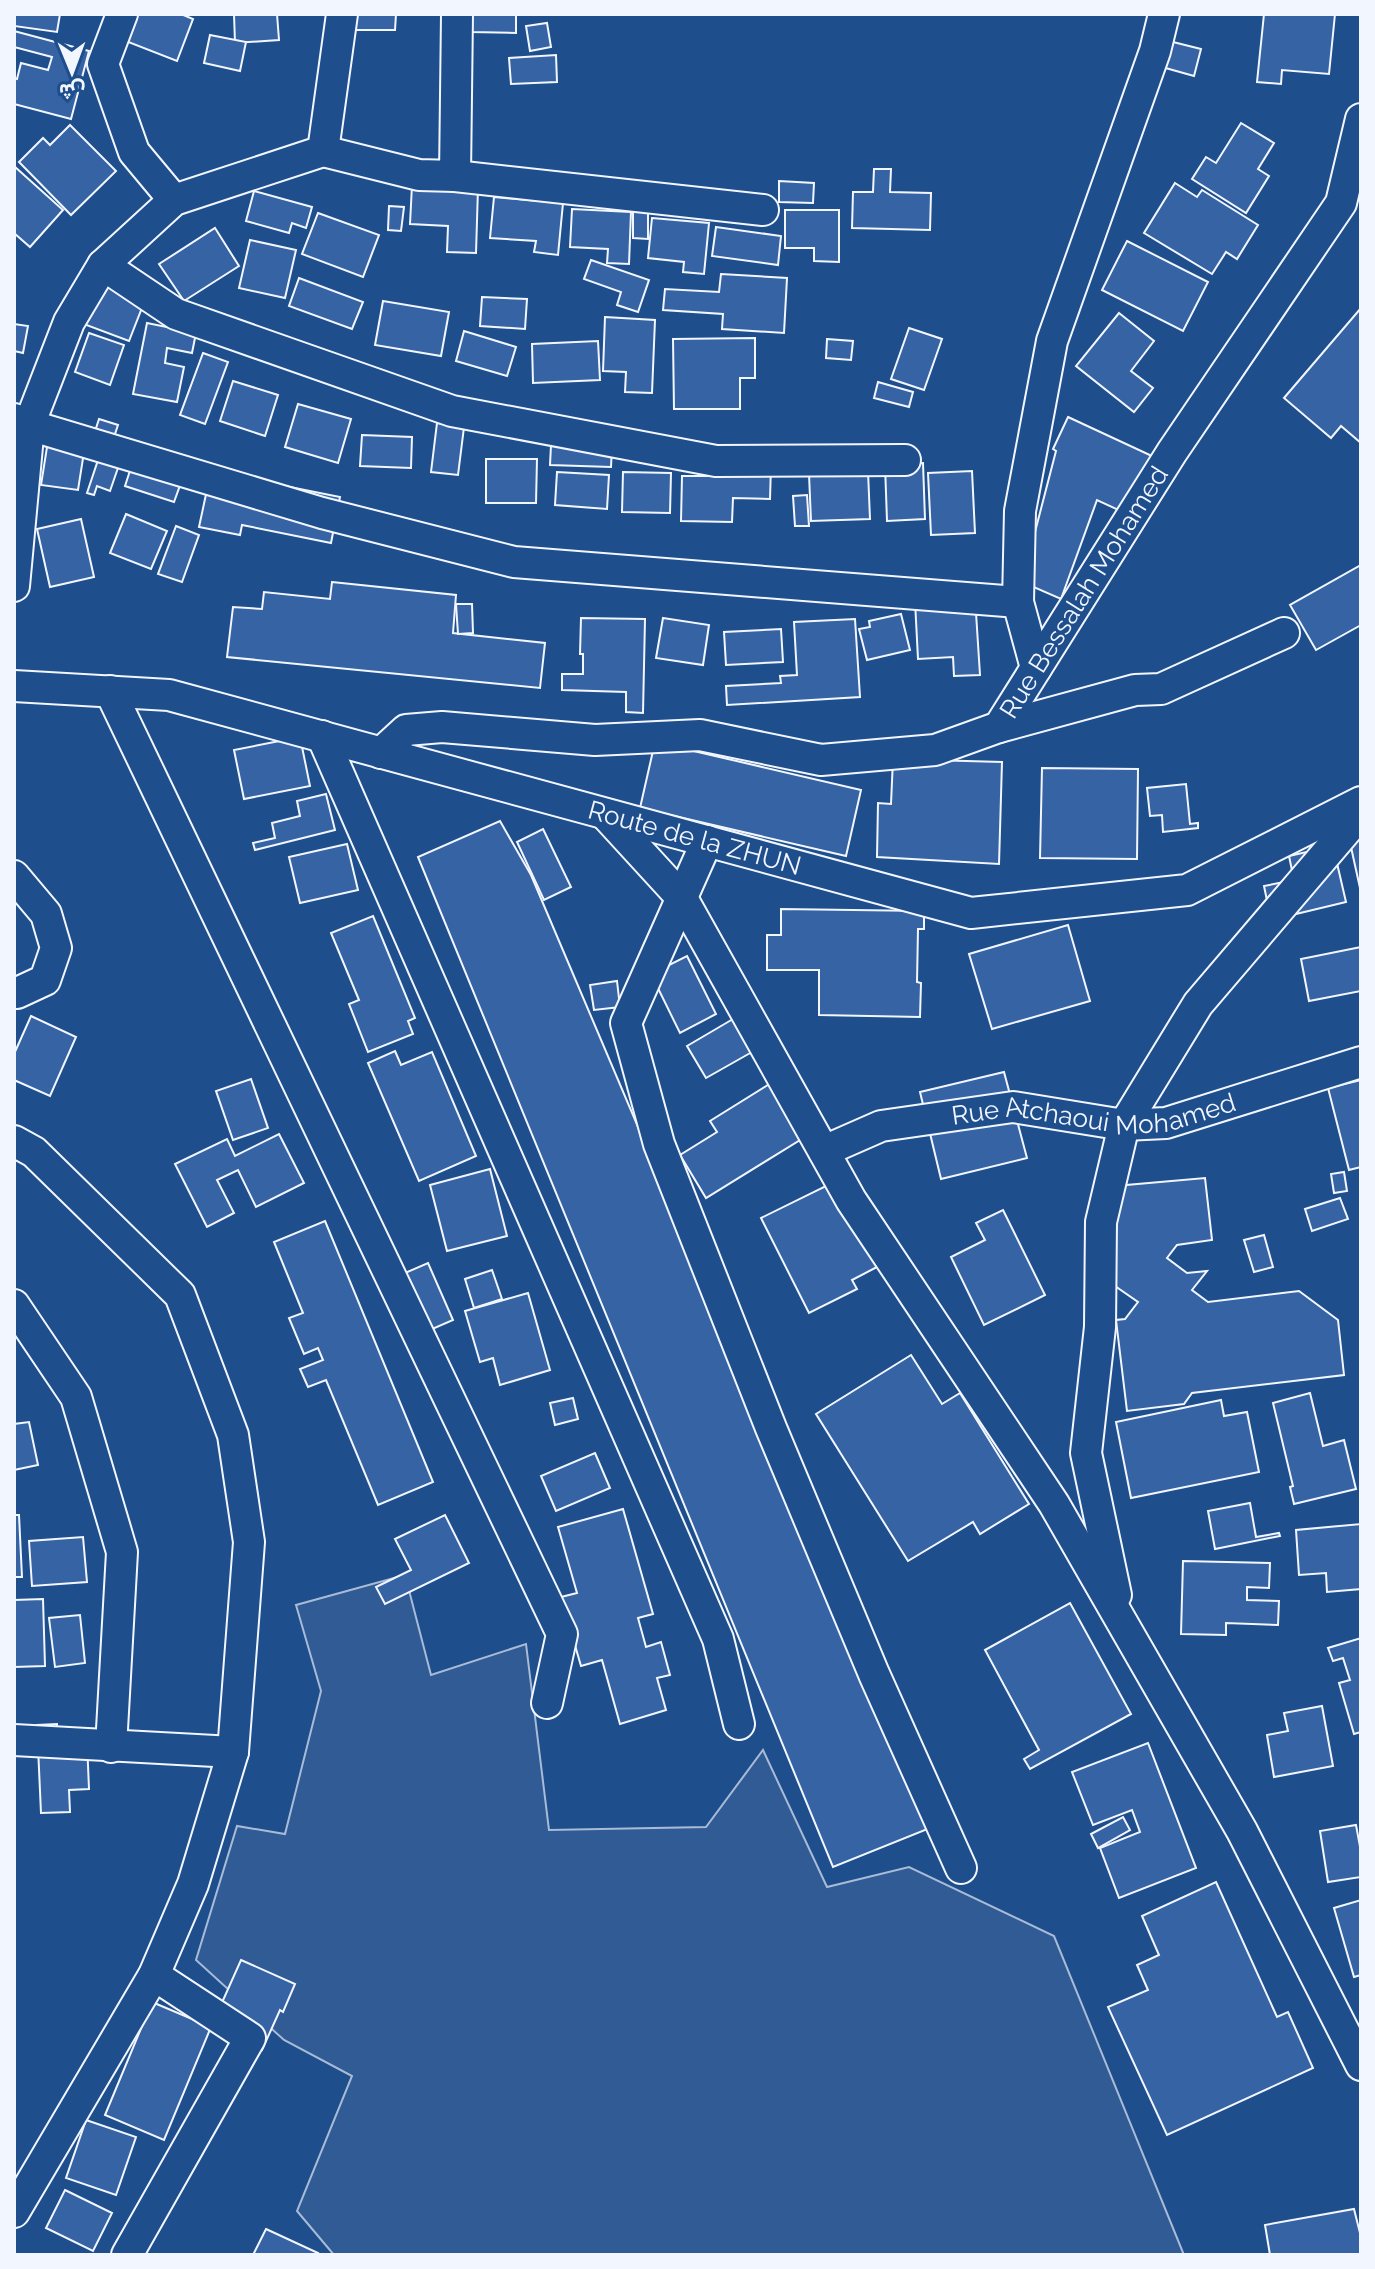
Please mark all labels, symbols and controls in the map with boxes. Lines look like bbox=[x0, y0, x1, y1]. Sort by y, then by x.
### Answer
north arrow bbox=[32, 32, 112, 112]
text: ش bbox=[59, 78, 86, 105]
street label: Rue Bessalah Mohamed bbox=[993, 461, 1174, 724]
street label: Route de la ZHUN bbox=[585, 795, 804, 881]
street label: Rue Atchaoui Mohamed bbox=[950, 1087, 1239, 1140]

